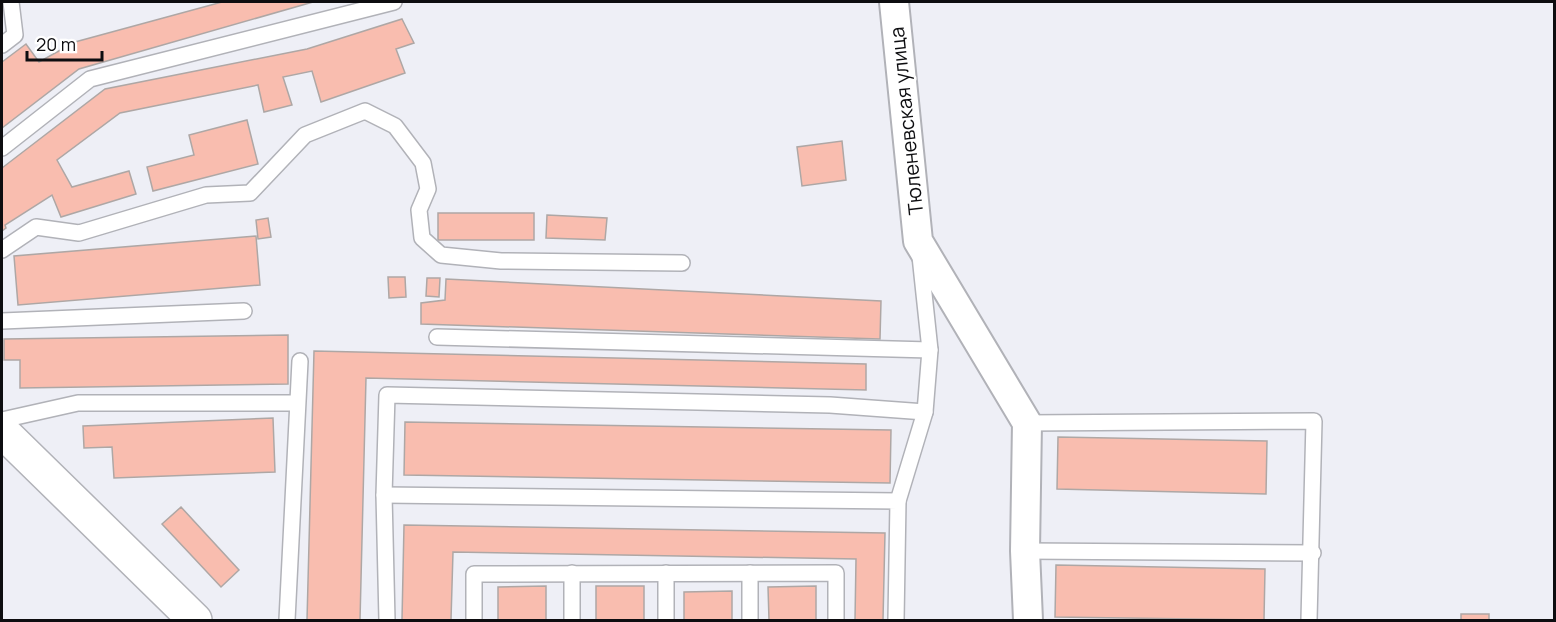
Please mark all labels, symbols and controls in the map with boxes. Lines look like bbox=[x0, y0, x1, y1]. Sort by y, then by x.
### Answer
scale bar bbox=[27, 24, 102, 62]
street label: Тюленевская улица bbox=[883, 26, 929, 216]
text: 20 m bbox=[36, 32, 76, 56]

